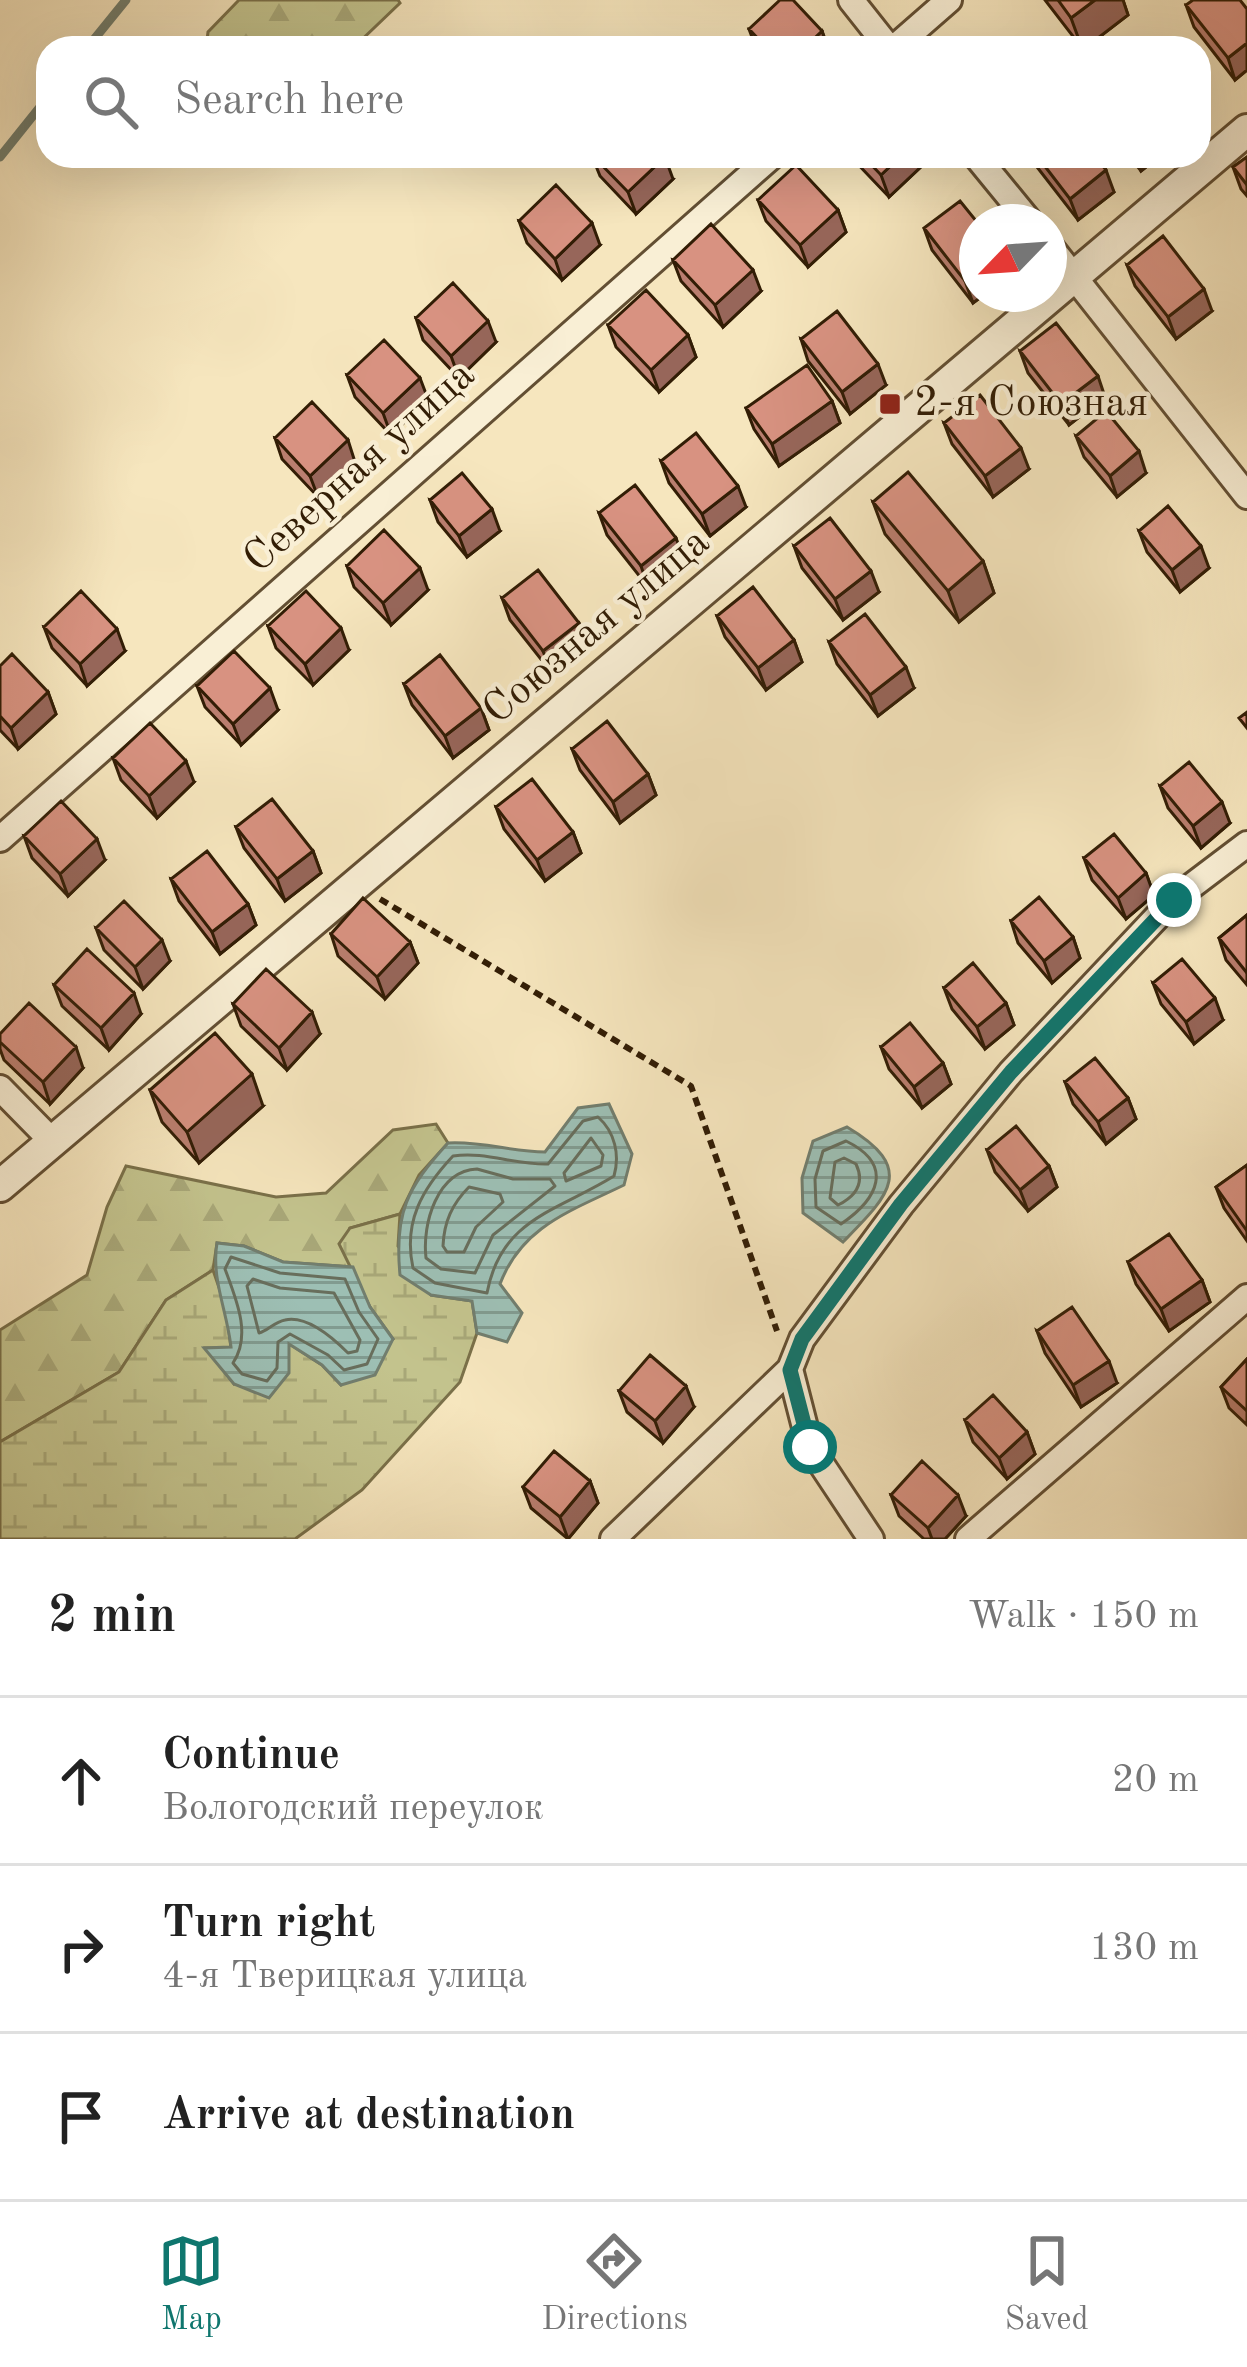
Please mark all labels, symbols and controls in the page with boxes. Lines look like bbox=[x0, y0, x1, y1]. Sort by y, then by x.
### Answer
search box bbox=[36, 36, 1211, 168]
icon: search bbox=[78, 69, 144, 135]
text: Search here bbox=[174, 79, 404, 124]
north arrow bbox=[959, 204, 1067, 312]
street label: Северная улица bbox=[237, 354, 483, 582]
place label: 2-я Союзная bbox=[914, 383, 1148, 425]
marker: 2-я Союзная bbox=[877, 391, 903, 417]
street label: Союзная улица bbox=[476, 521, 718, 733]
route end bbox=[1147, 873, 1201, 927]
route start bbox=[783, 1420, 837, 1474]
text: 2 min bbox=[48, 1592, 176, 1643]
text: Walk · 150 m bbox=[968, 1597, 1199, 1636]
text: Continue bbox=[162, 1734, 340, 1779]
icon: ahead bbox=[48, 1748, 114, 1814]
text: 20 m bbox=[1112, 1761, 1199, 1800]
text: Вологодский переулок bbox=[162, 1789, 544, 1828]
text: Turn right bbox=[162, 1902, 375, 1947]
icon: right bbox=[48, 1916, 114, 1982]
text: 130 m bbox=[1089, 1929, 1199, 1968]
text: 4-я Тверицкая улица bbox=[162, 1957, 527, 1996]
icon: arrive bbox=[48, 2084, 114, 2150]
text: Arrive at destination bbox=[162, 2094, 575, 2139]
tab: Map bbox=[158, 2228, 224, 2341]
tab: Directions bbox=[541, 2228, 688, 2341]
tab: Saved bbox=[1005, 2228, 1089, 2341]

